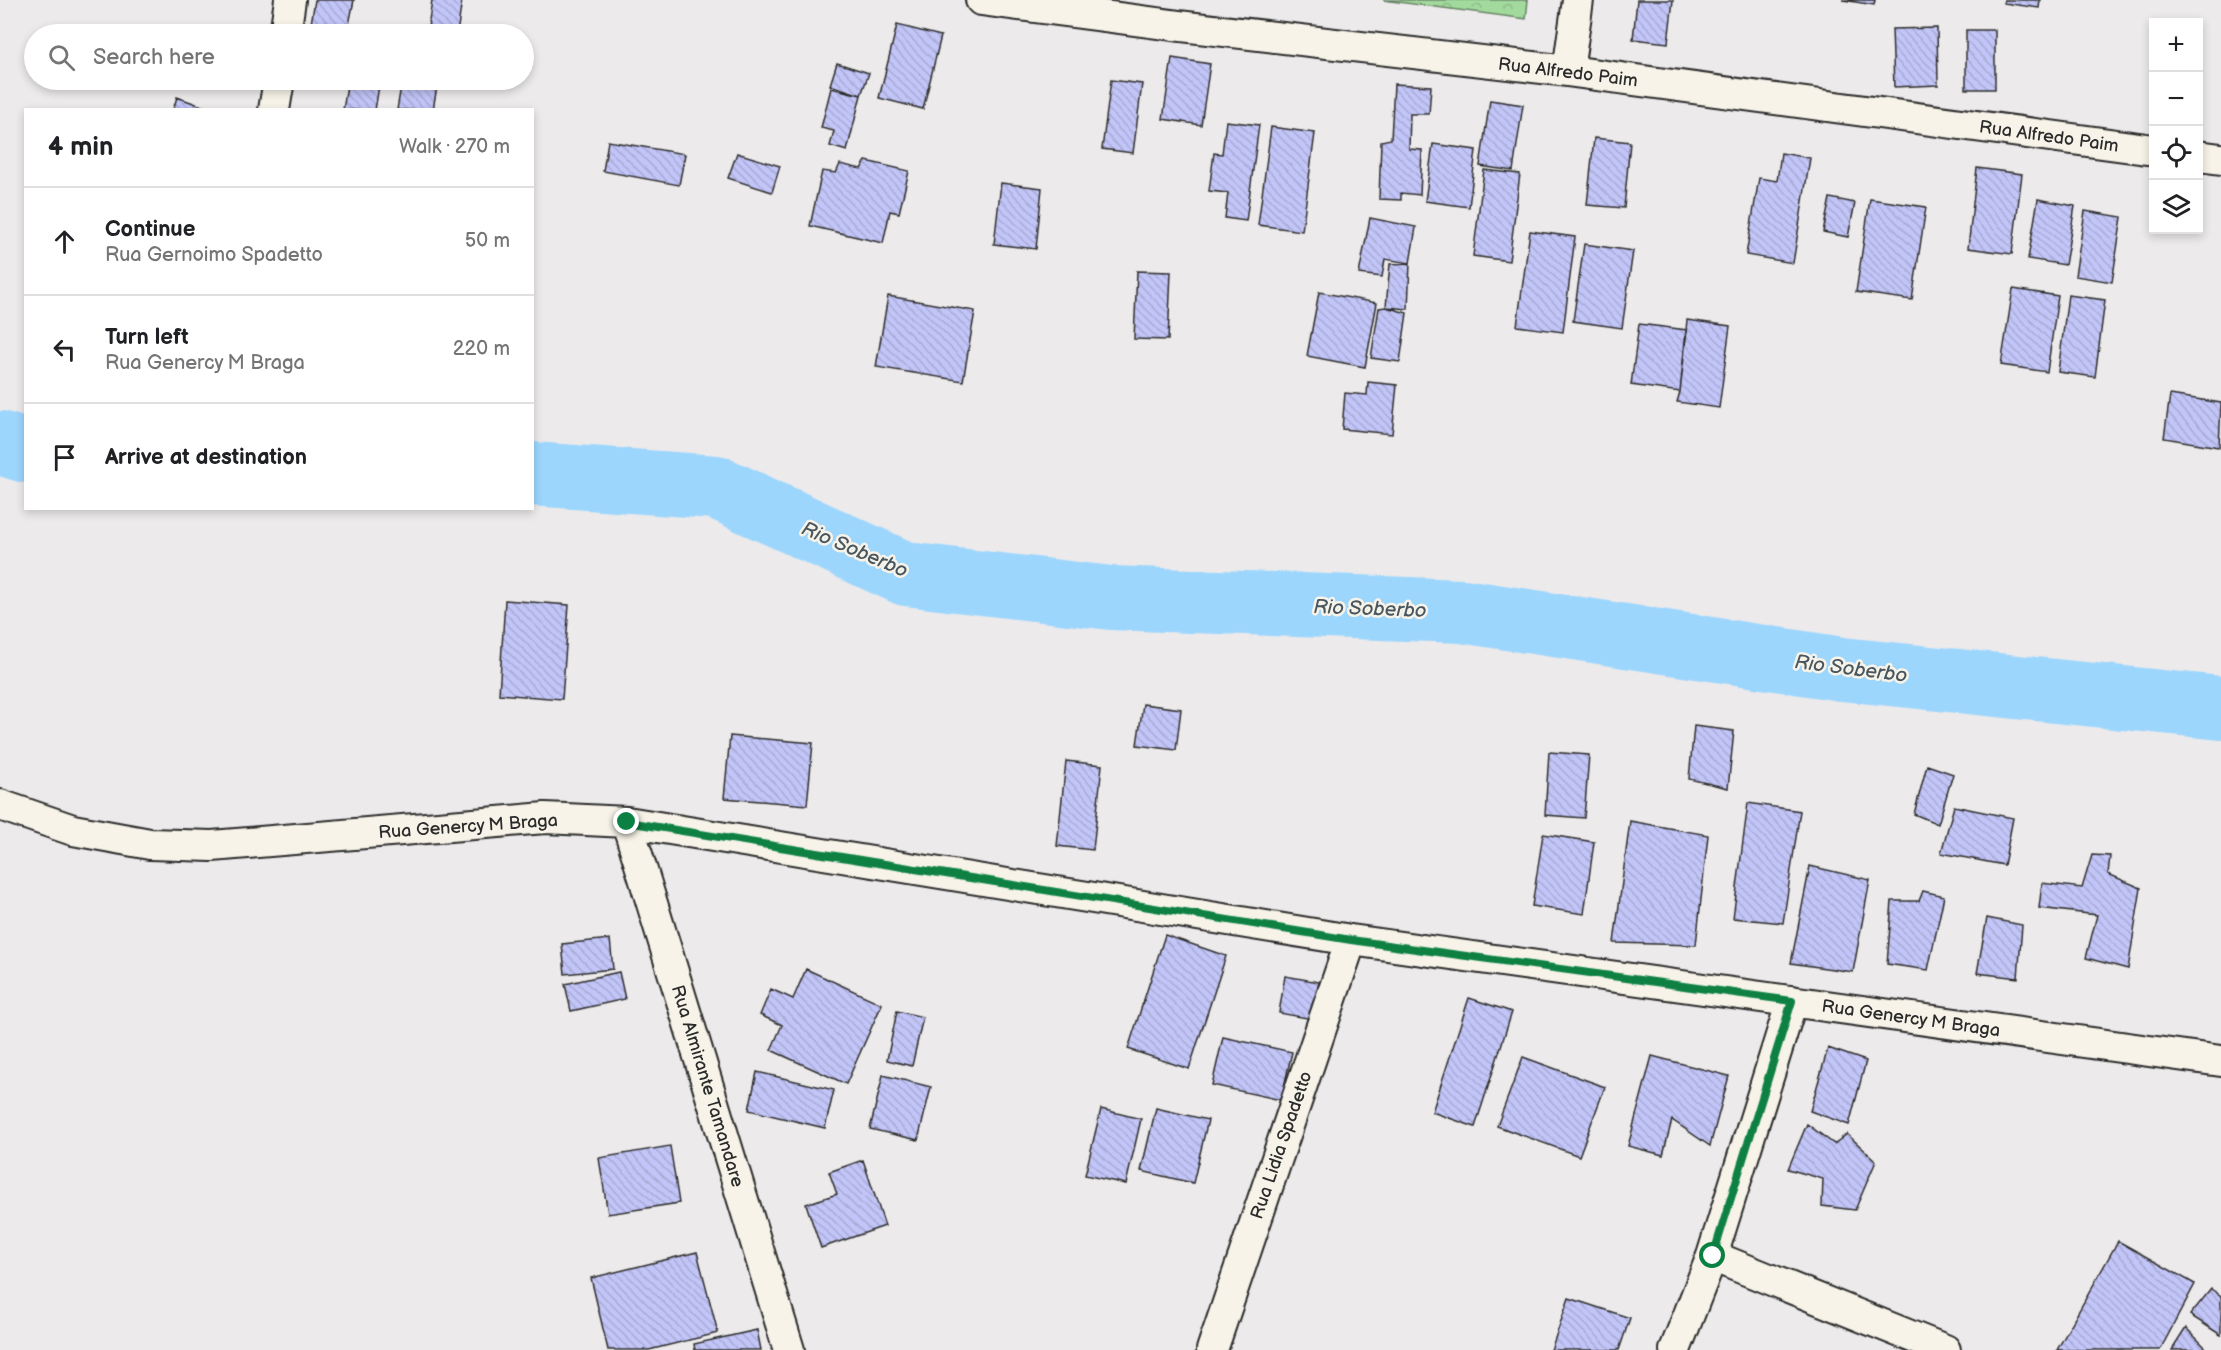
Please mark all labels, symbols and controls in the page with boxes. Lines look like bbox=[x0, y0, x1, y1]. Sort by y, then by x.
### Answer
map controls bbox=[2149, 18, 2203, 234]
button: + bbox=[2149, 18, 2203, 72]
search box bbox=[24, 24, 534, 90]
icon: search bbox=[45, 41, 78, 74]
text: Search here bbox=[93, 44, 215, 71]
street label: Rua Alfredo Paim bbox=[1497, 54, 1639, 91]
button: − bbox=[2149, 72, 2203, 126]
street label: Rua Alfredo Paim bbox=[1978, 116, 2120, 157]
button: locate bbox=[2149, 126, 2203, 180]
text: 4 min bbox=[48, 132, 113, 163]
text: Walk · 270 m bbox=[399, 135, 510, 159]
button: layers bbox=[2149, 180, 2203, 234]
text: Continue bbox=[105, 216, 195, 243]
icon: ahead bbox=[48, 225, 81, 258]
text: 50 m bbox=[465, 229, 510, 253]
text: Rua Gernoimo Spadetto bbox=[105, 243, 323, 267]
text: Turn left bbox=[105, 324, 189, 351]
icon: left bbox=[48, 333, 81, 366]
text: 220 m bbox=[453, 337, 510, 361]
text: Rua Genercy M Braga bbox=[105, 351, 305, 375]
icon: arrive bbox=[48, 441, 81, 474]
text: Arrive at destination bbox=[105, 444, 307, 471]
water label: Rio Soberbo bbox=[798, 517, 911, 583]
water label: Rio Soberbo bbox=[1313, 595, 1427, 623]
water label: Rio Soberbo bbox=[1793, 650, 1909, 688]
route end bbox=[613, 808, 639, 834]
street label: Rua Genercy M Braga bbox=[378, 810, 559, 843]
street label: Rua Almirante Tamandare bbox=[667, 983, 748, 1190]
street label: Rua Genercy M Braga bbox=[1820, 996, 2001, 1041]
street label: Rua Lidia Spadetto bbox=[1246, 1069, 1317, 1222]
route start bbox=[1699, 1242, 1725, 1268]

